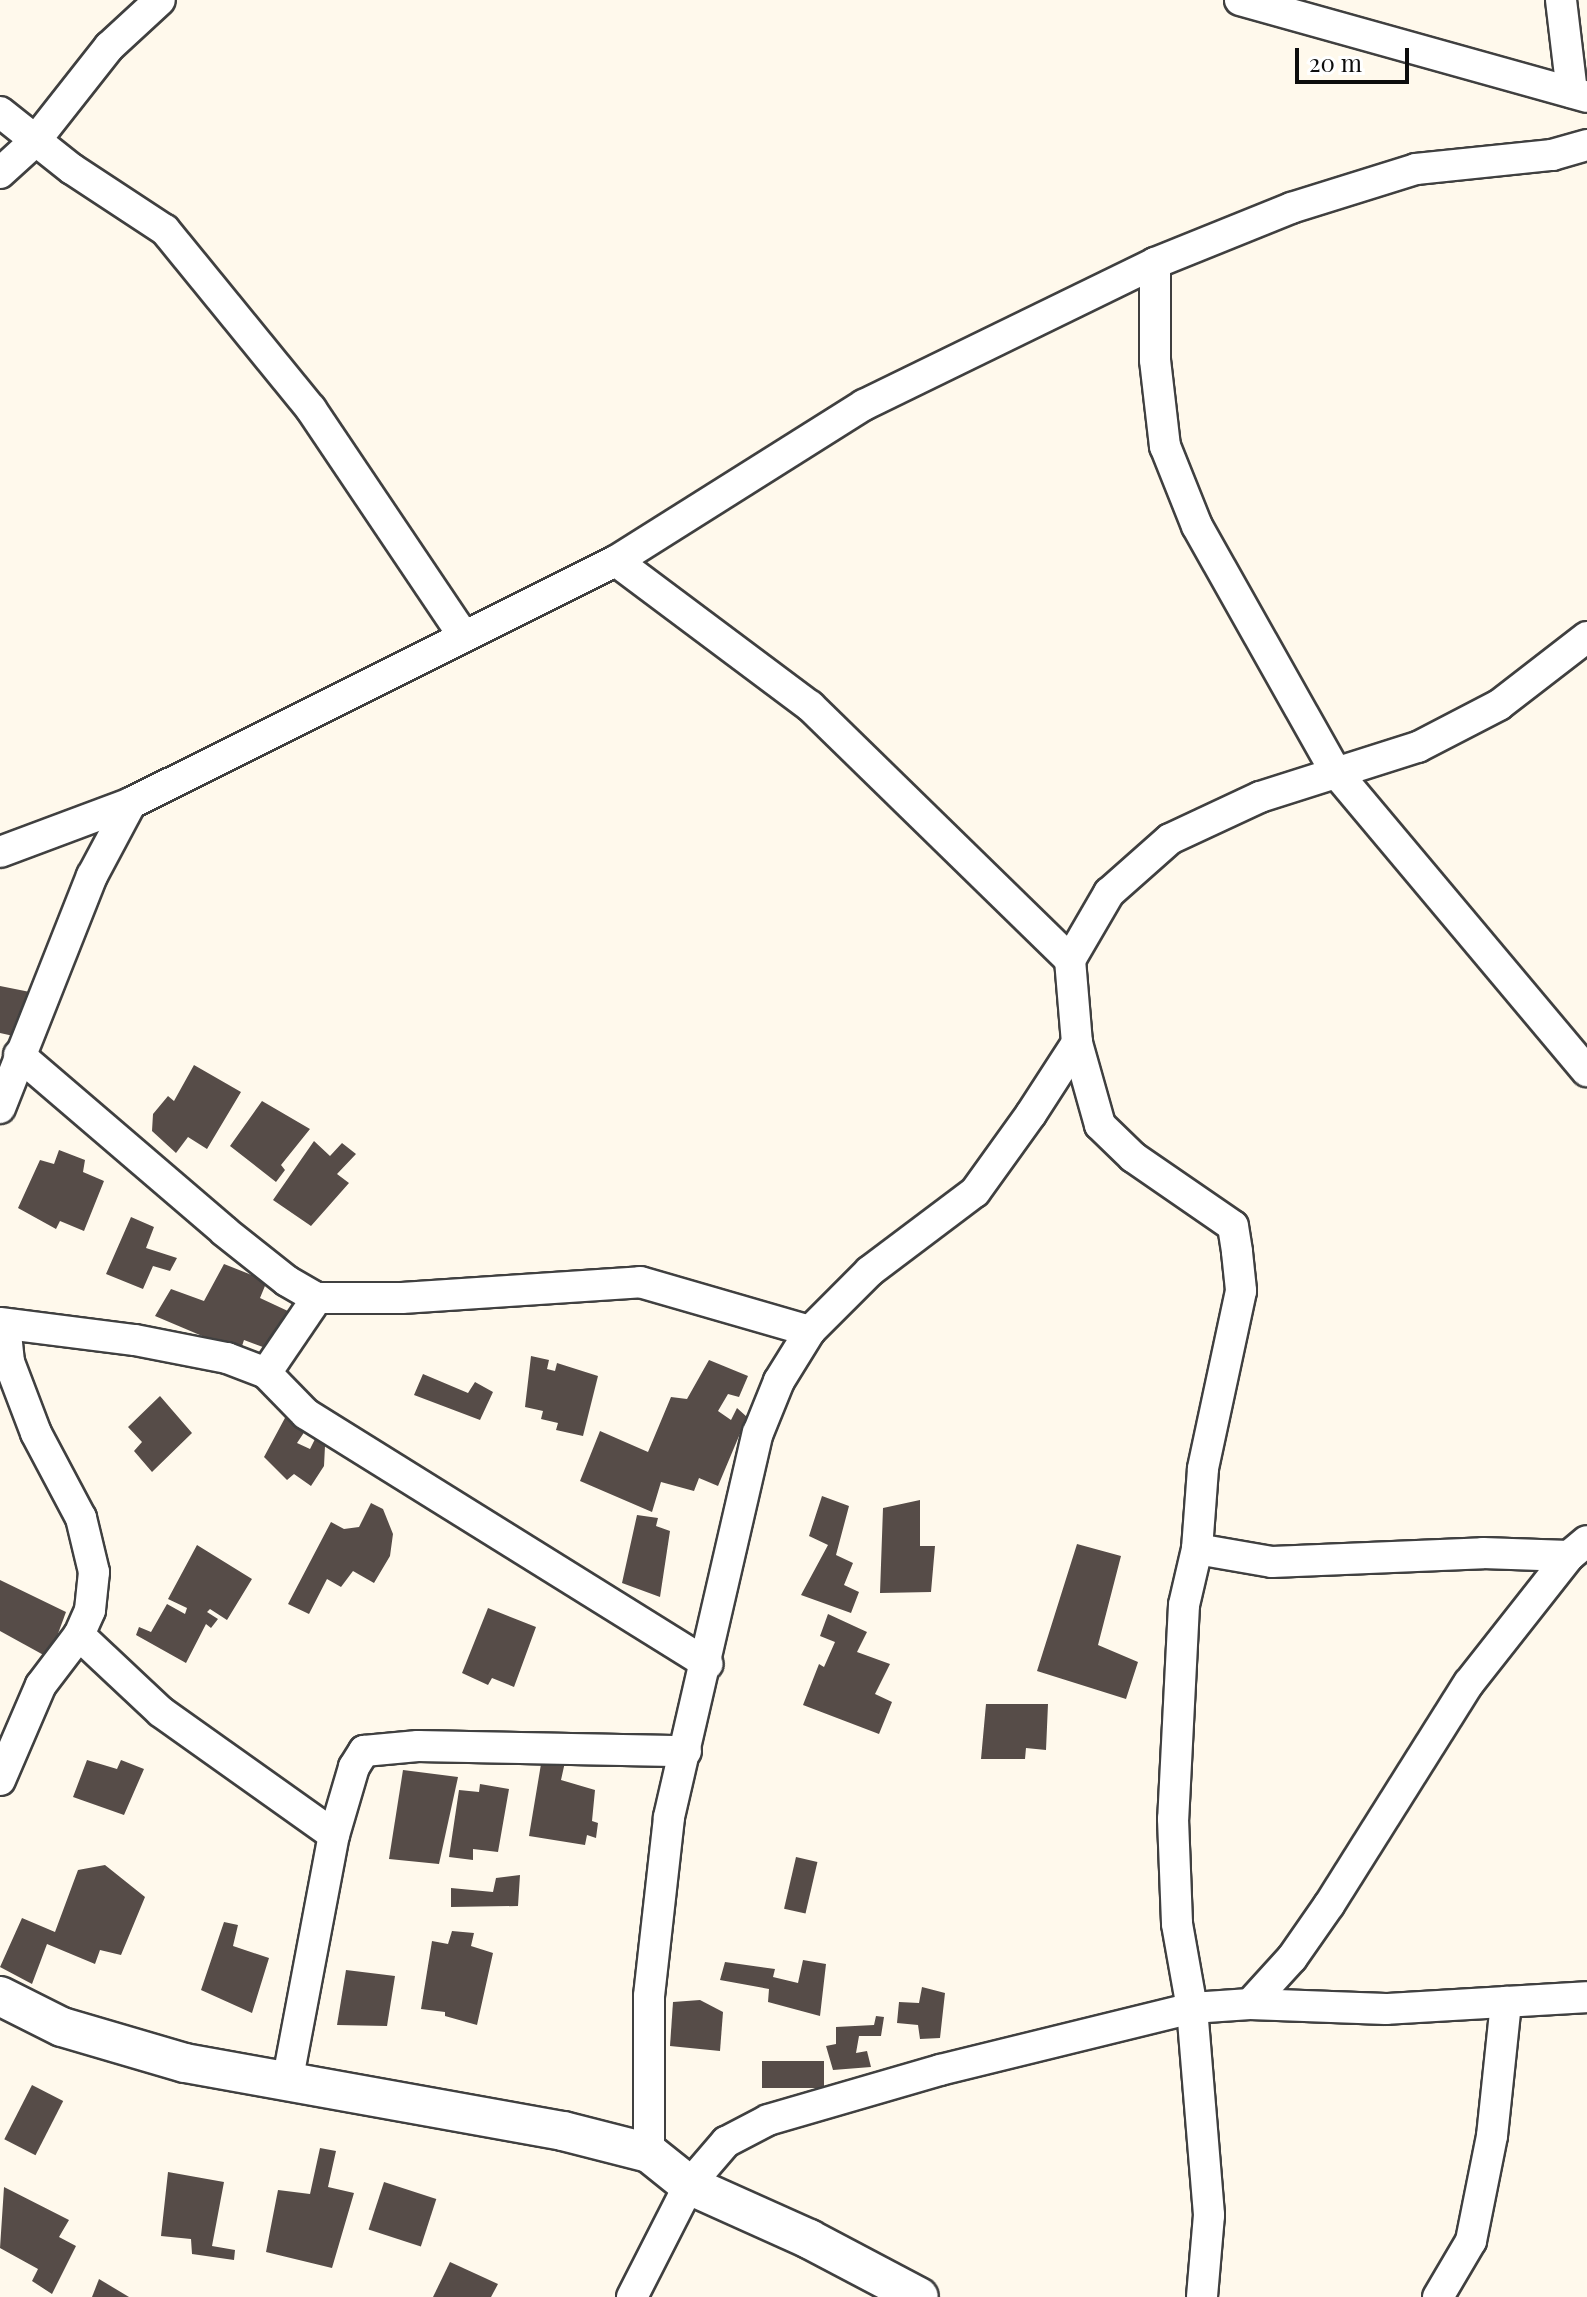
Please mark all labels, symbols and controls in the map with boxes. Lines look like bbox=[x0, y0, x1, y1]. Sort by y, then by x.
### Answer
scale bar bbox=[1299, 32, 1413, 82]
text: 20 m bbox=[1309, 46, 1362, 78]

